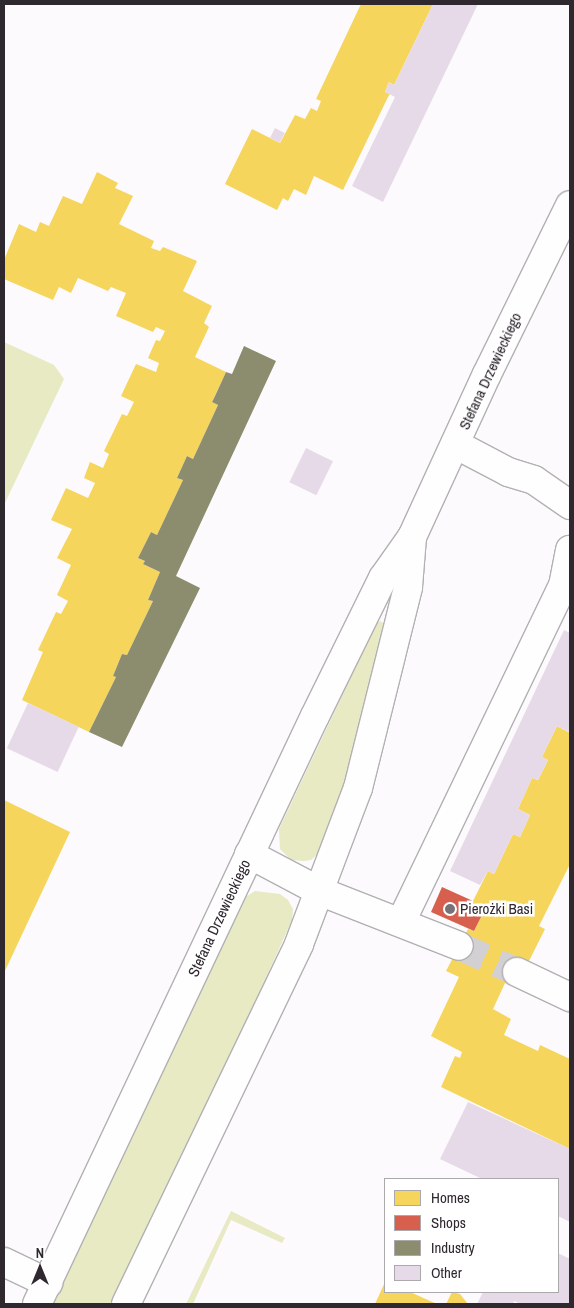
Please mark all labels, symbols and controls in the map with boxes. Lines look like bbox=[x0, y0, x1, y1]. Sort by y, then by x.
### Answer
street label: Stefana Drzewieckiego bbox=[455, 310, 525, 432]
street label: Stefana Drzewieckiego bbox=[184, 857, 254, 979]
place label: Pierożki Basi bbox=[460, 900, 533, 918]
marker: Pierożki Basi bbox=[444, 903, 456, 915]
legend bbox=[384, 1178, 559, 1293]
text: Homes bbox=[431, 1187, 470, 1208]
text: Shops bbox=[431, 1212, 466, 1233]
text: Industry bbox=[431, 1237, 475, 1258]
north arrow bbox=[15, 1243, 65, 1293]
text: N bbox=[36, 1244, 44, 1262]
text: Other bbox=[431, 1262, 462, 1283]

